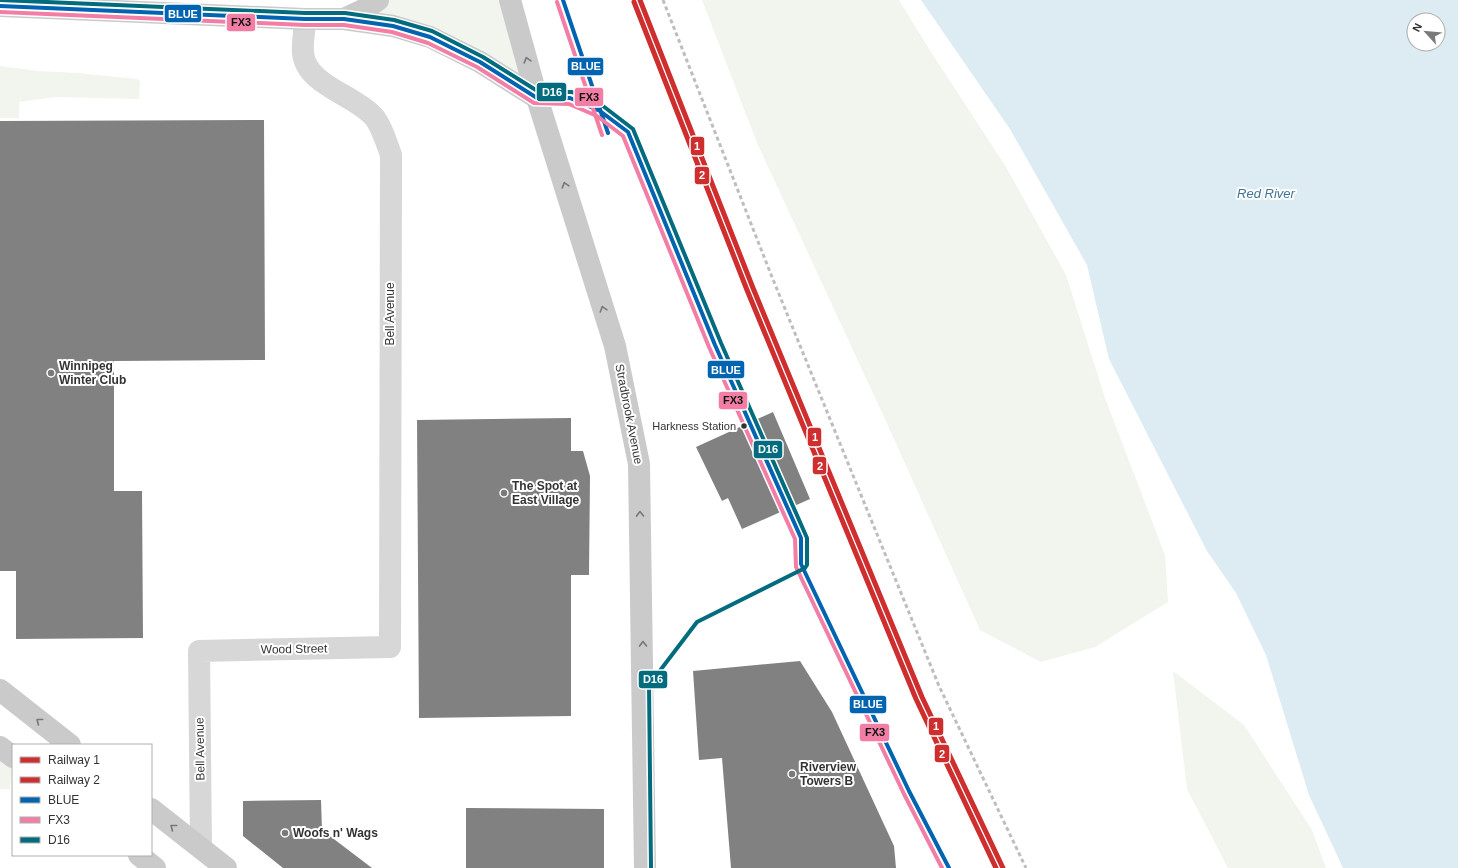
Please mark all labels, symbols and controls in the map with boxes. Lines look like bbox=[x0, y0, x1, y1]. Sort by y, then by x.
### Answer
line badge: BLUE bbox=[164, 4, 202, 23]
text: BLUE bbox=[168, 8, 198, 20]
north arrow bbox=[1406, 12, 1446, 52]
line badge: FX3 bbox=[226, 13, 256, 32]
text: FX3 bbox=[231, 16, 251, 28]
text: N bbox=[1410, 21, 1424, 34]
one-way arrow bbox=[523, 57, 532, 64]
line badge: BLUE bbox=[567, 57, 604, 76]
text: BLUE bbox=[571, 60, 601, 72]
line badge: D16 bbox=[536, 82, 567, 102]
text: D16 bbox=[542, 86, 562, 98]
line badge: FX3 bbox=[574, 87, 604, 107]
text: FX3 bbox=[579, 91, 599, 103]
line badge: 1 bbox=[690, 136, 705, 156]
text: 1 bbox=[694, 140, 700, 152]
line badge: 2 bbox=[694, 166, 710, 185]
text: 2 bbox=[699, 169, 705, 181]
one-way arrow bbox=[561, 181, 570, 188]
water label: Red River bbox=[1237, 186, 1296, 201]
street label: Bell Avenue bbox=[383, 282, 397, 346]
one-way arrow bbox=[599, 305, 608, 312]
place label: Winnipeg Winter Club bbox=[59, 359, 126, 387]
line badge: BLUE bbox=[707, 360, 745, 379]
street label: Stradbrook Avenue bbox=[612, 363, 646, 466]
text: BLUE bbox=[711, 364, 741, 376]
marker: Winnipeg Winter Club bbox=[46, 368, 56, 378]
line badge: FX3 bbox=[718, 391, 748, 410]
text: FX3 bbox=[723, 394, 743, 406]
place label: Harkness Station bbox=[652, 420, 736, 432]
marker: Harkness Station bbox=[739, 421, 749, 431]
line badge: 1 bbox=[807, 427, 822, 447]
text: 1 bbox=[812, 431, 818, 443]
line badge: D16 bbox=[753, 440, 783, 459]
text: D16 bbox=[758, 443, 778, 455]
line badge: 2 bbox=[812, 456, 827, 475]
text: 2 bbox=[817, 460, 823, 472]
place label: The Spot at East Village bbox=[512, 479, 579, 507]
marker: The Spot at East Village bbox=[499, 488, 509, 498]
one-way arrow bbox=[636, 511, 644, 517]
street label: Wood Street bbox=[261, 641, 328, 657]
one-way arrow bbox=[638, 641, 647, 647]
line badge: D16 bbox=[638, 670, 668, 689]
text: D16 bbox=[643, 673, 663, 685]
line badge: BLUE bbox=[849, 695, 887, 714]
text: BLUE bbox=[853, 698, 883, 710]
street label: Bell Avenue bbox=[192, 717, 208, 781]
line badge: 1 bbox=[928, 717, 944, 736]
one-way arrow bbox=[36, 719, 43, 726]
text: 1 bbox=[933, 720, 939, 732]
line badge: FX3 bbox=[859, 723, 890, 742]
text: FX3 bbox=[865, 726, 885, 738]
legend bbox=[12, 744, 152, 856]
line badge: 2 bbox=[934, 744, 950, 763]
text: 2 bbox=[939, 748, 945, 760]
text: Railway 1 bbox=[48, 753, 100, 767]
place label: Riverview Towers B bbox=[800, 760, 857, 788]
marker: Riverview Towers B bbox=[787, 769, 797, 779]
text: Railway 2 bbox=[48, 773, 100, 787]
text: BLUE bbox=[48, 793, 79, 807]
text: FX3 bbox=[48, 813, 70, 827]
one-way arrow bbox=[171, 824, 178, 831]
place label: Woofs n' Wags bbox=[293, 826, 378, 840]
marker: Woofs n' Wags bbox=[280, 828, 290, 838]
text: D16 bbox=[48, 833, 70, 847]

